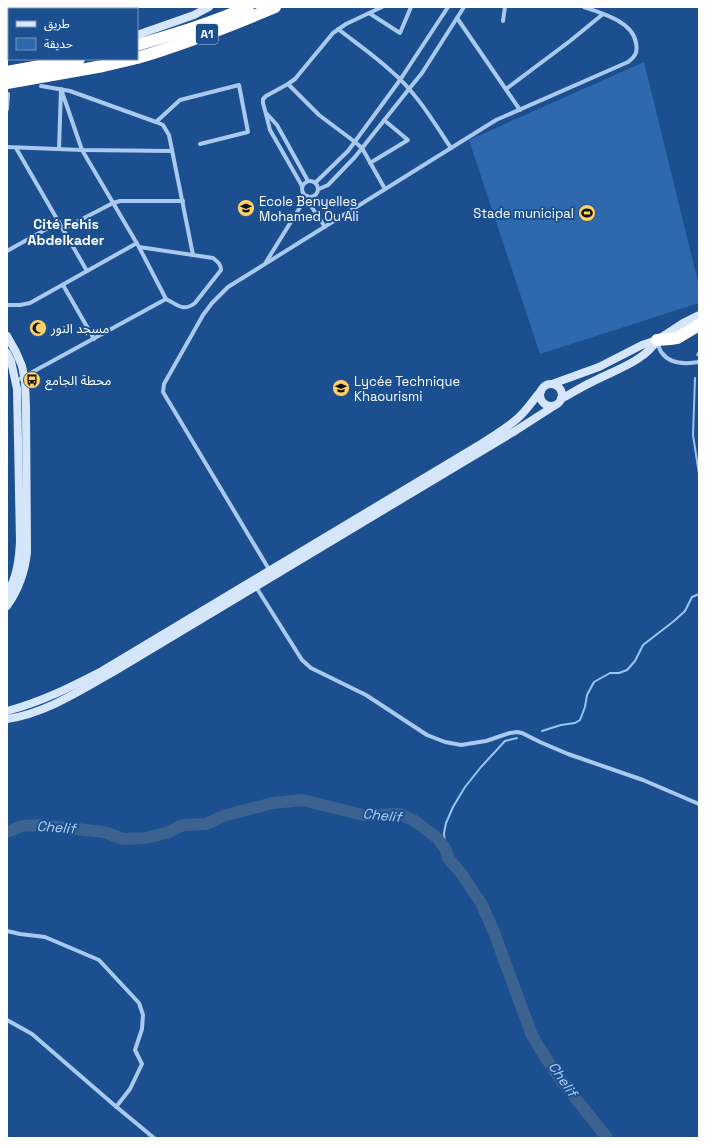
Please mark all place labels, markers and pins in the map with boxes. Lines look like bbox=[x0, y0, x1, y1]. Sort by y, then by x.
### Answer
place label: Ecole Benyelles Mohamed Ou Ali bbox=[259, 193, 359, 225]
school or university icon: Ecole Benyelles Mohamed Ou Ali bbox=[236, 198, 256, 218]
sports icon: Stade municipal bbox=[577, 203, 597, 223]
place label: Stade municipal bbox=[473, 205, 574, 222]
mosque icon: مسجد النور bbox=[28, 318, 48, 338]
place label: مسجد النور bbox=[50, 320, 109, 337]
bus stop icon: محطة الجامع bbox=[22, 370, 42, 390]
place label: محطة الجامع bbox=[45, 372, 111, 391]
place label: Lycée Technique Khaourismi bbox=[354, 373, 460, 405]
school or university icon: Lycée Technique Khaourismi bbox=[331, 378, 351, 398]

